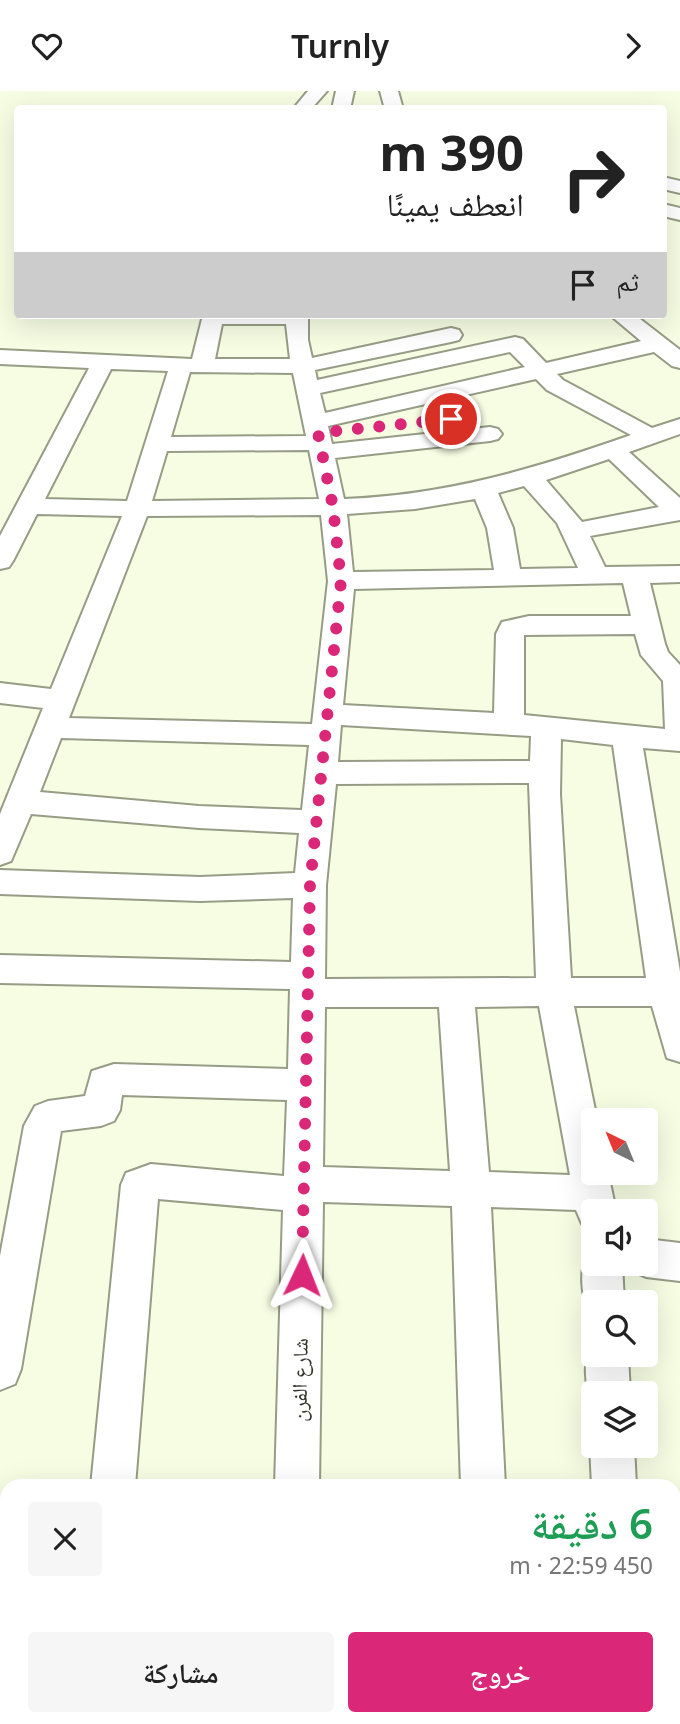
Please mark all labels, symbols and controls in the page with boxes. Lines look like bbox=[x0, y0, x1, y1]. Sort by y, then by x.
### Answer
text: Turnly bbox=[291, 24, 389, 67]
icon: heart bbox=[28, 27, 66, 65]
icon: forward bbox=[614, 27, 652, 65]
text: 390 m bbox=[379, 119, 524, 185]
icon: right bbox=[548, 133, 639, 224]
text: انعطف يمينًا bbox=[387, 182, 524, 225]
text: ثم bbox=[616, 263, 639, 299]
icon: arrive bbox=[564, 266, 602, 304]
pin bbox=[421, 389, 481, 449]
icon: arrive bbox=[432, 400, 470, 438]
north arrow bbox=[581, 1108, 658, 1185]
map controls bbox=[581, 1108, 658, 1458]
button: sound bbox=[581, 1199, 658, 1276]
position arrow bbox=[265, 1238, 339, 1312]
button: search bbox=[581, 1290, 658, 1367]
street label: شارع الفرن bbox=[284, 1338, 314, 1422]
button: layers bbox=[581, 1381, 658, 1458]
text: 6 دقيقة bbox=[531, 1494, 653, 1551]
button: close bbox=[28, 1502, 102, 1576]
text: 450 m · 22:59 bbox=[509, 1549, 653, 1581]
button: مشاركة bbox=[28, 1632, 334, 1712]
button: خروج bbox=[348, 1632, 653, 1712]

